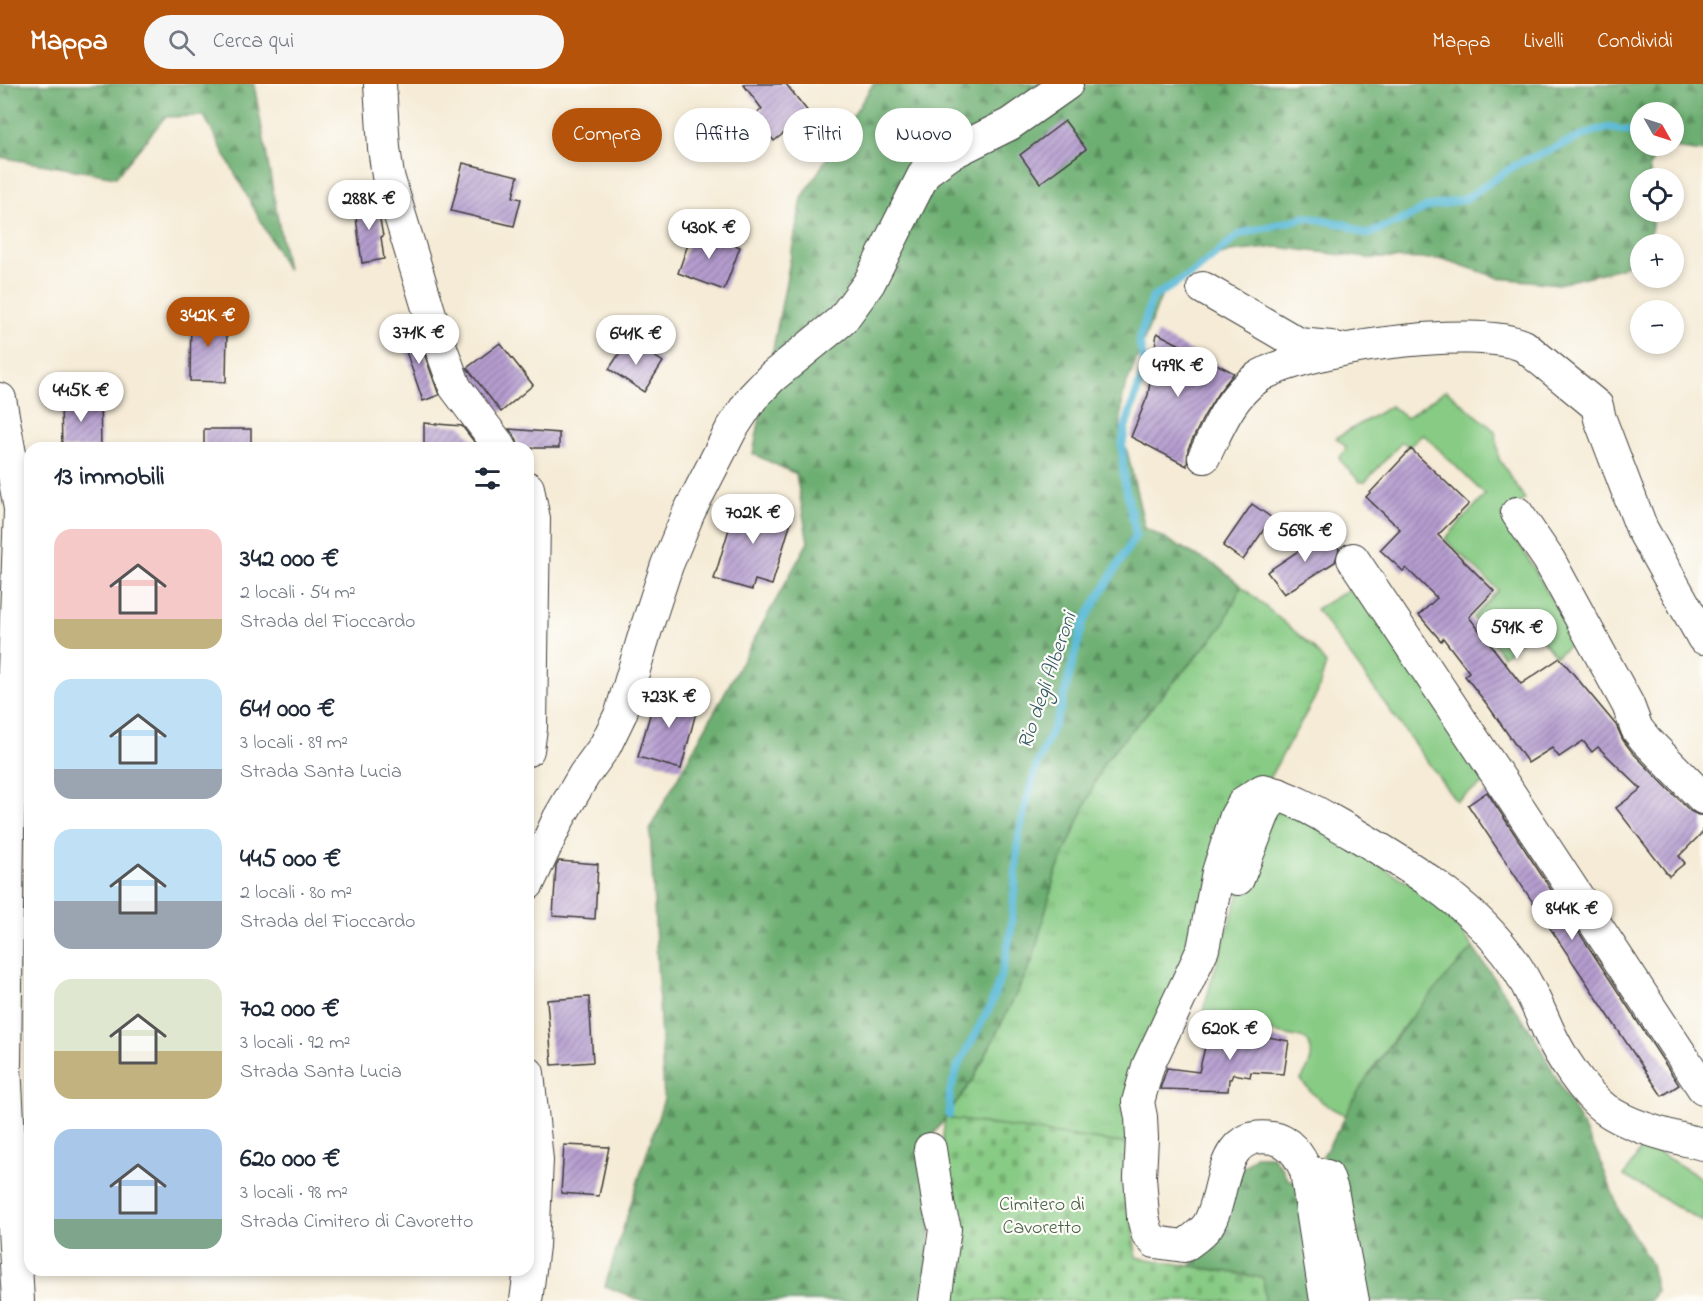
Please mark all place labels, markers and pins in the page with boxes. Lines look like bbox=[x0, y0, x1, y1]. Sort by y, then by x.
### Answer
pin: 288K € bbox=[320, 180, 418, 231]
pin: 430K € bbox=[660, 209, 758, 260]
pin: 342K € bbox=[159, 297, 257, 348]
pin: 371K € bbox=[370, 314, 468, 365]
pin: 641K € bbox=[587, 315, 685, 366]
pin: 479K € bbox=[1129, 347, 1227, 398]
pin: 445K € bbox=[32, 372, 130, 423]
pin: 702K € bbox=[704, 494, 802, 545]
pin: 569K € bbox=[1256, 512, 1354, 563]
pin: 591K € bbox=[1468, 609, 1566, 660]
pin: 723K € bbox=[620, 678, 718, 729]
pin: 844K € bbox=[1523, 890, 1621, 941]
pin: 620K € bbox=[1181, 1010, 1279, 1061]

